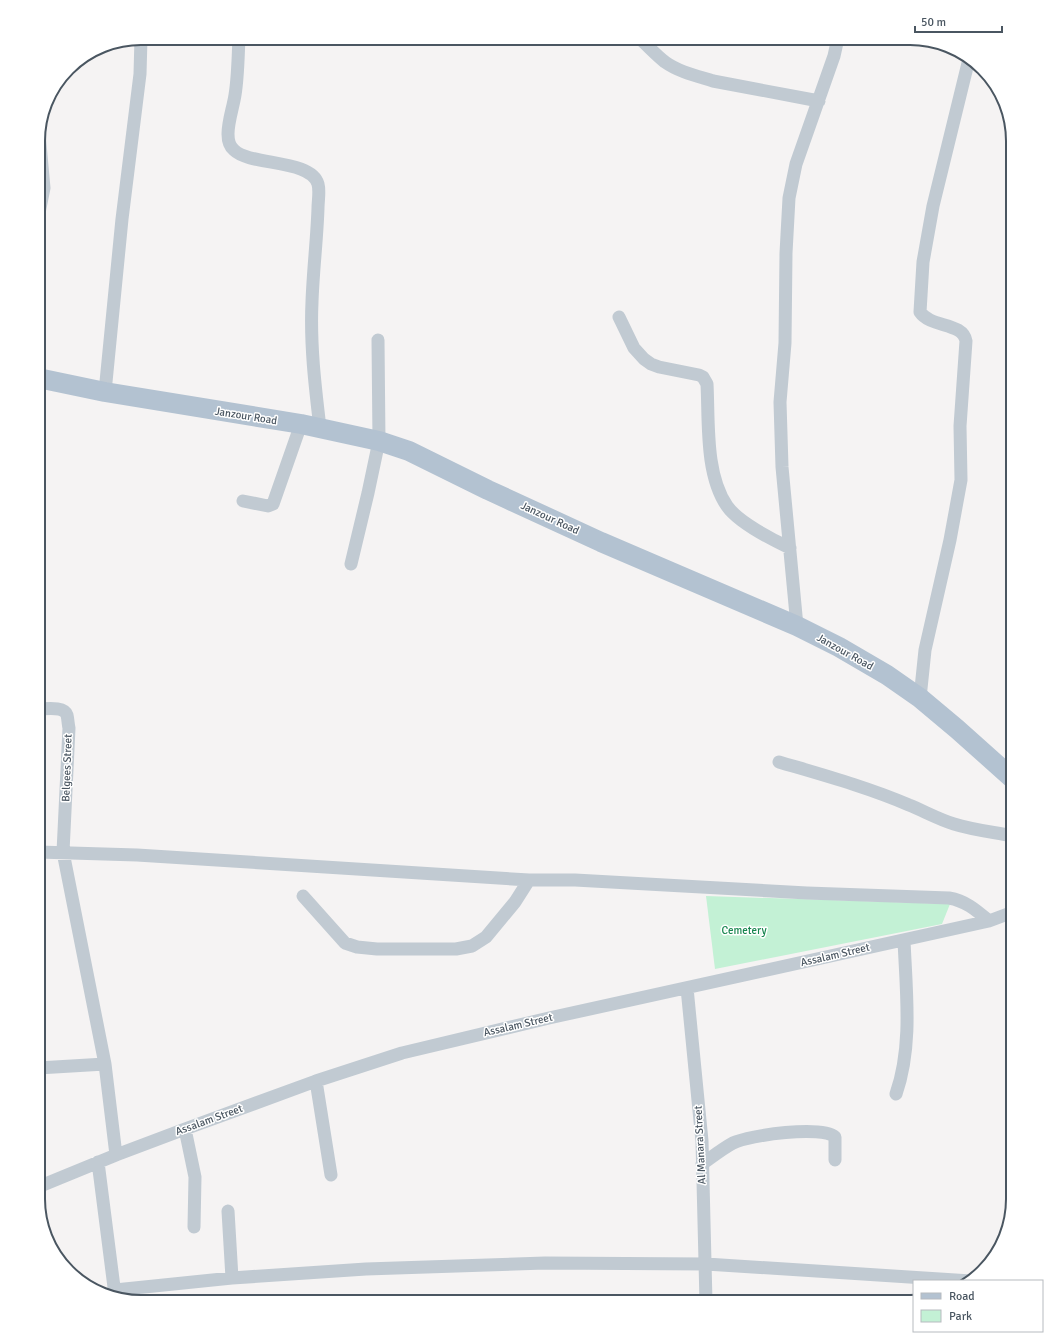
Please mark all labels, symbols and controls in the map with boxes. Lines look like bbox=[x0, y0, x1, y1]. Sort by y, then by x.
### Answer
scale bar bbox=[915, 8, 1002, 34]
text: 50 m bbox=[921, 15, 946, 30]
street label: Janzour Road bbox=[214, 405, 278, 427]
street label: Janzour Road bbox=[519, 499, 581, 537]
street label: Janzour Road bbox=[814, 631, 876, 673]
street label: Belgees Street bbox=[59, 734, 75, 802]
park label: Cemetery bbox=[721, 924, 767, 937]
street label: Assalam Street bbox=[799, 941, 871, 969]
street label: Assalam Street bbox=[482, 1011, 554, 1039]
street label: Assalam Street bbox=[174, 1102, 245, 1138]
street label: Al Manara Street bbox=[691, 1105, 709, 1185]
legend bbox=[913, 1280, 1043, 1332]
text: Road bbox=[949, 1289, 975, 1304]
text: Park bbox=[949, 1309, 972, 1324]

